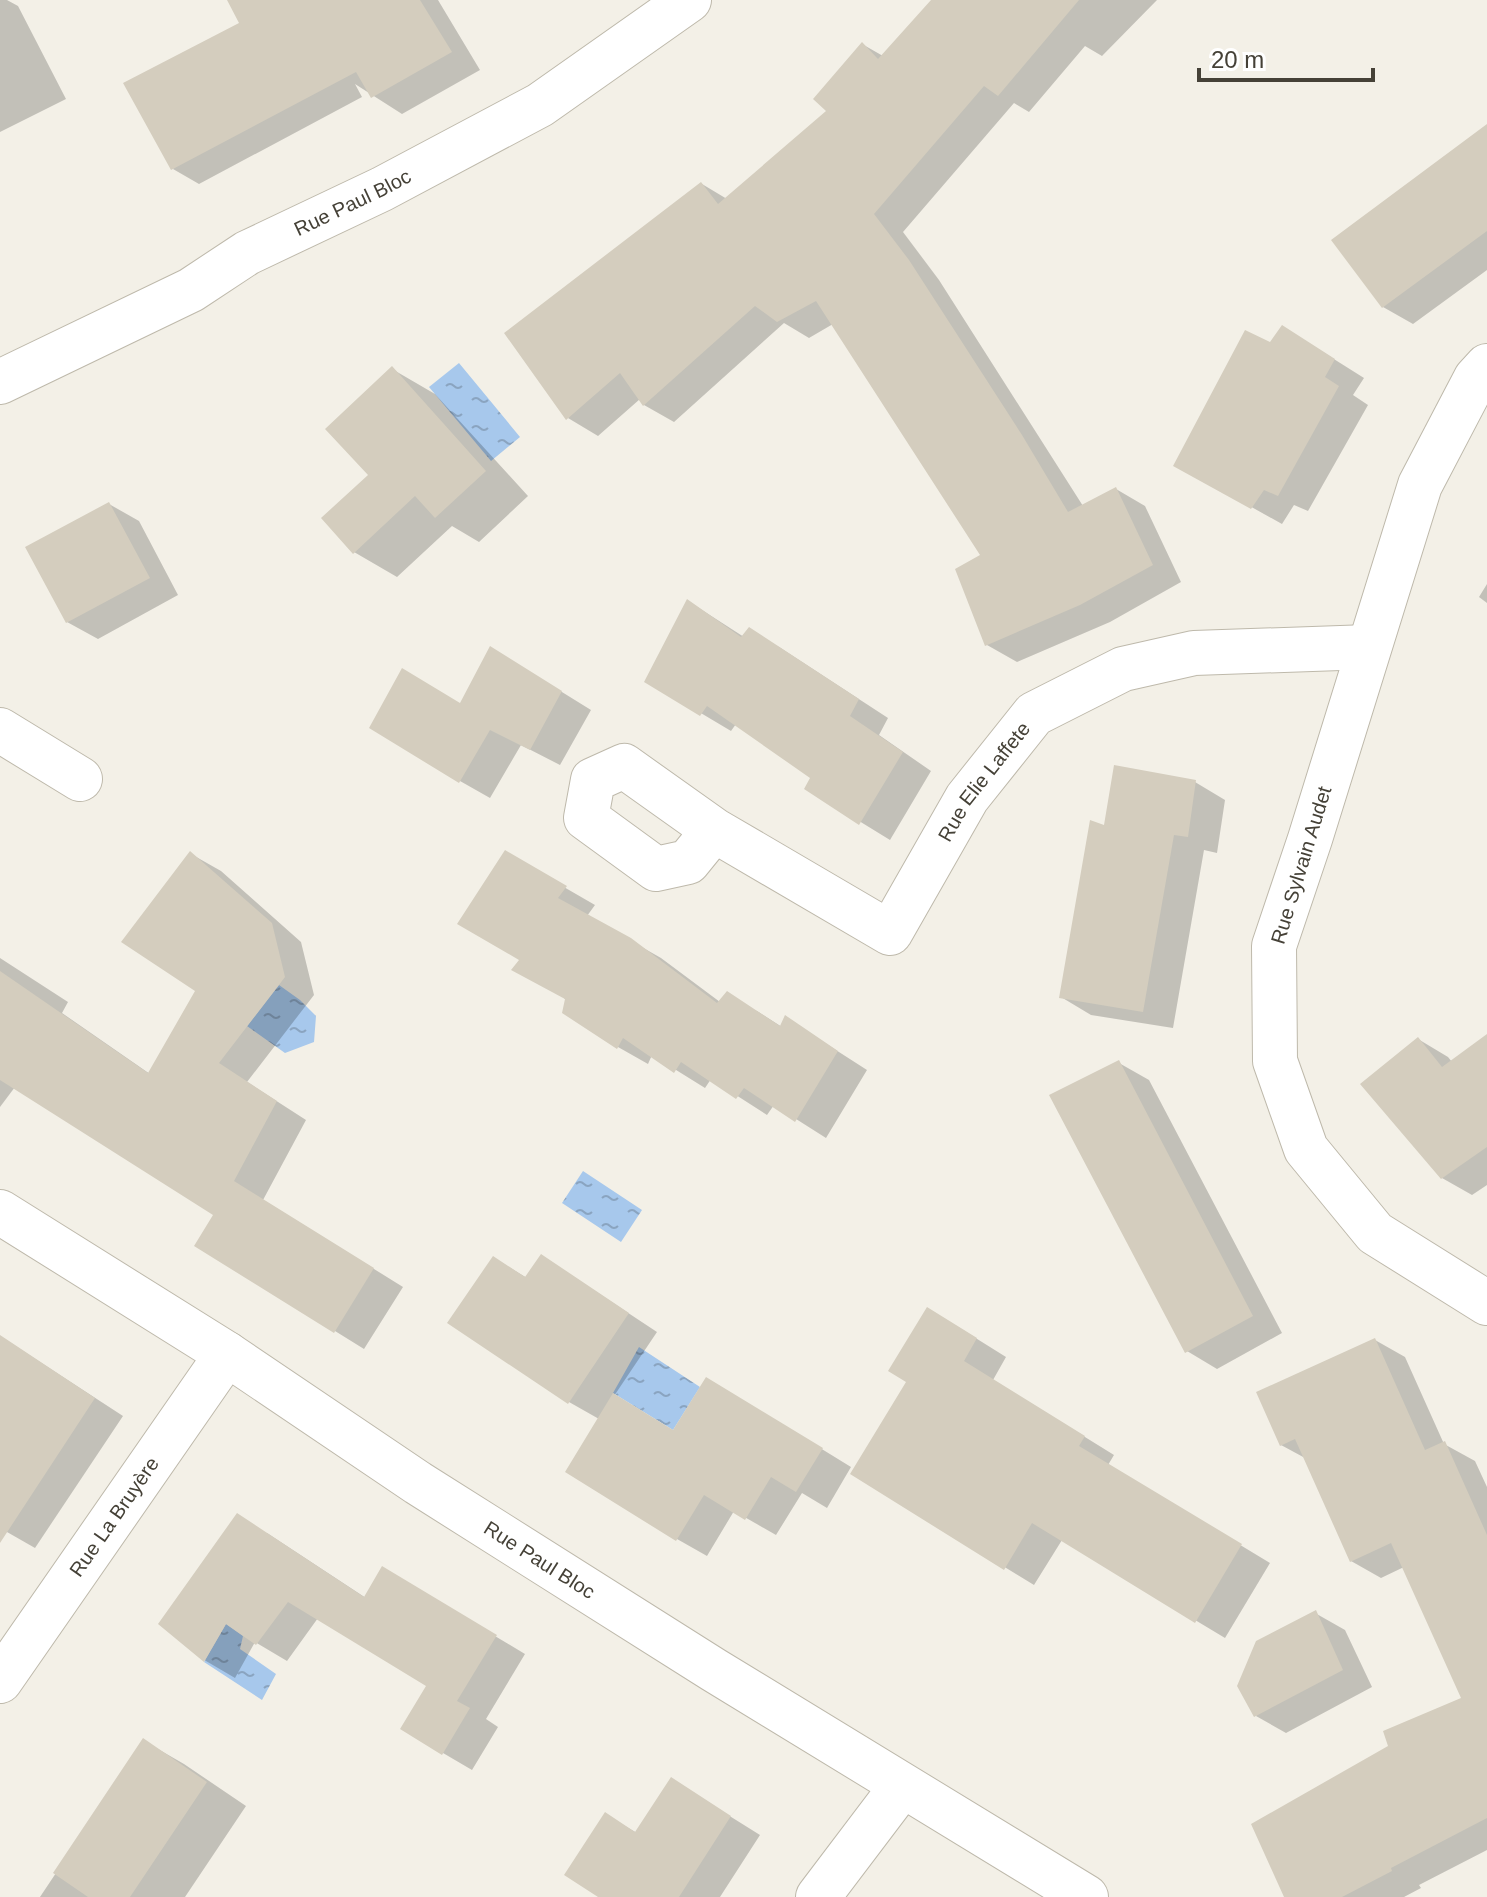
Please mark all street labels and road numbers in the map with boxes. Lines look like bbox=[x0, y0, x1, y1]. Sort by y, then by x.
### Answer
street label: Rue Paul Bloc bbox=[291, 165, 414, 240]
street label: Rue Elie Laffete bbox=[934, 718, 1034, 845]
street label: Rue Sylvain Audet bbox=[1267, 783, 1336, 946]
street label: Rue La Bruyère bbox=[65, 1453, 163, 1581]
street label: Rue Paul Bloc bbox=[480, 1517, 599, 1603]

